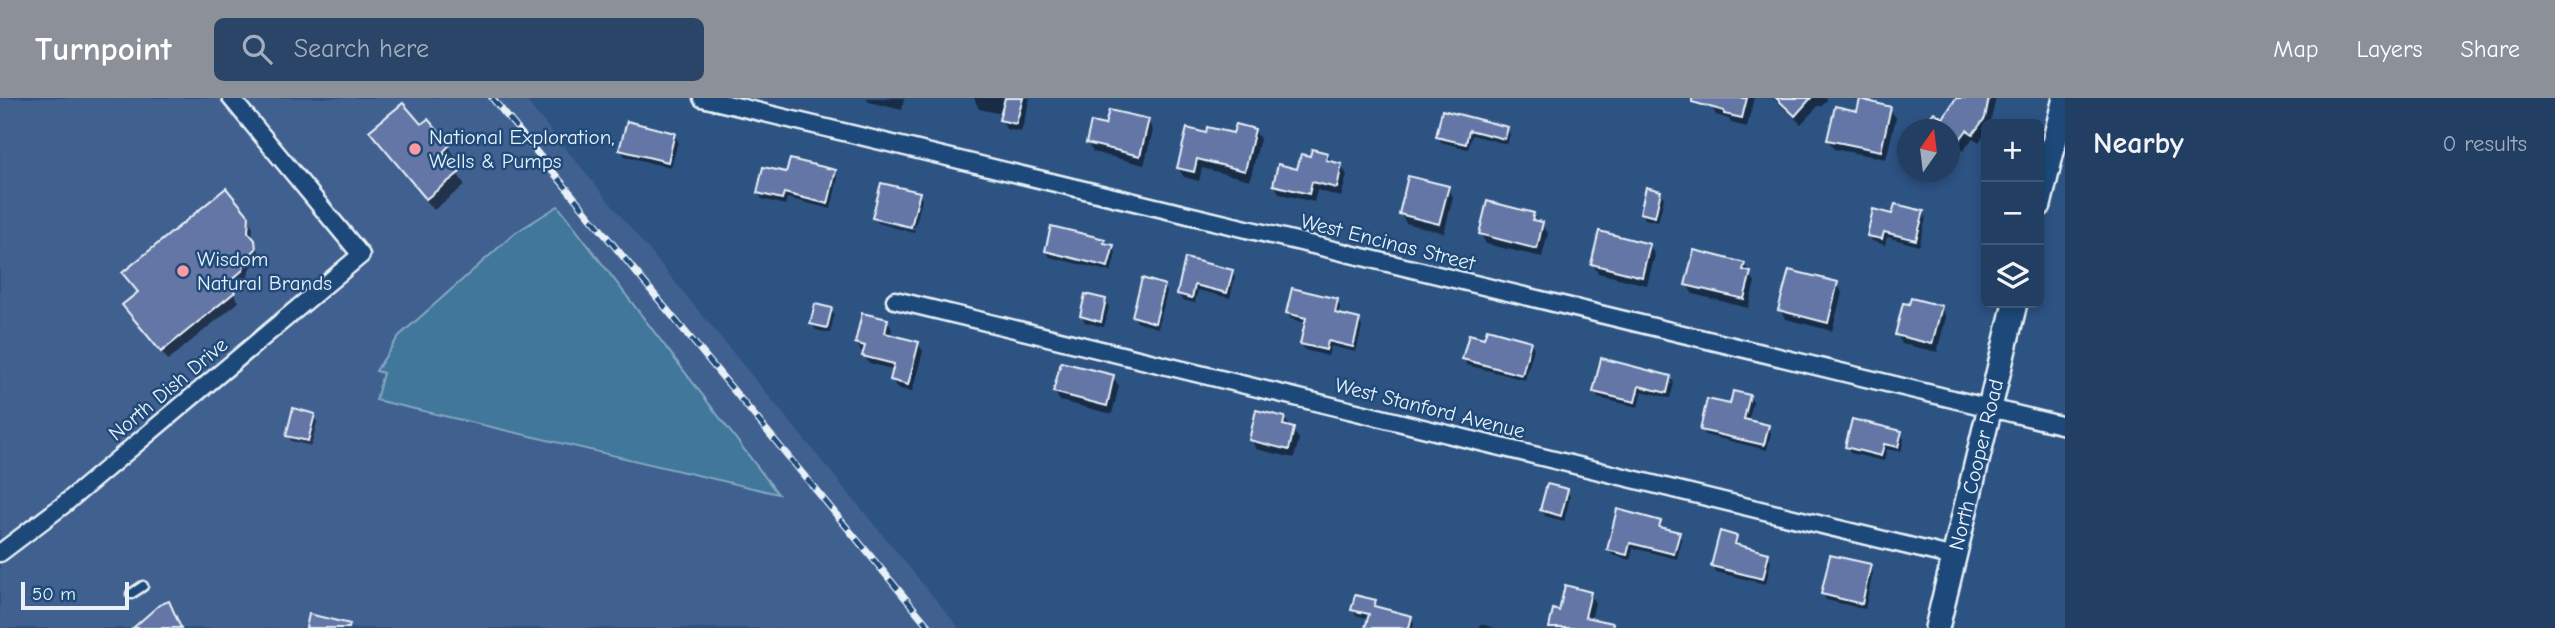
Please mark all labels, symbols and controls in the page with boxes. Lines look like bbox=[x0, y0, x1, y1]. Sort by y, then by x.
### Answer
search box bbox=[214, 18, 704, 81]
text: Turnpoint bbox=[35, 30, 172, 68]
icon: search bbox=[238, 30, 276, 68]
text: Search here bbox=[294, 34, 429, 64]
text: Map bbox=[2273, 35, 2319, 63]
text: Layers bbox=[2357, 35, 2422, 63]
text: Share bbox=[2460, 35, 2520, 63]
north arrow bbox=[1897, 119, 1960, 182]
map controls bbox=[1981, 119, 2044, 308]
button: + bbox=[1981, 119, 2044, 182]
place label: National Exploration, Wells & Pumps bbox=[429, 125, 615, 173]
text: Nearby bbox=[2093, 126, 2184, 161]
text: 0 results bbox=[2443, 130, 2527, 157]
marker: National Exploration, Wells & Pumps bbox=[407, 141, 423, 157]
button: − bbox=[1981, 182, 2044, 245]
street label: West Encinas Street bbox=[1298, 209, 1479, 276]
button: layers bbox=[1981, 245, 2044, 308]
place label: Wisdom Natural Brands bbox=[197, 247, 332, 295]
marker: Wisdom Natural Brands bbox=[175, 263, 191, 279]
street label: North Dish Drive bbox=[104, 332, 232, 446]
street label: West Stanford Avenue bbox=[1333, 373, 1527, 443]
street label: North Cooper Road bbox=[1944, 377, 2008, 553]
scale bar bbox=[21, 579, 130, 611]
text: 50 m bbox=[32, 583, 76, 605]

